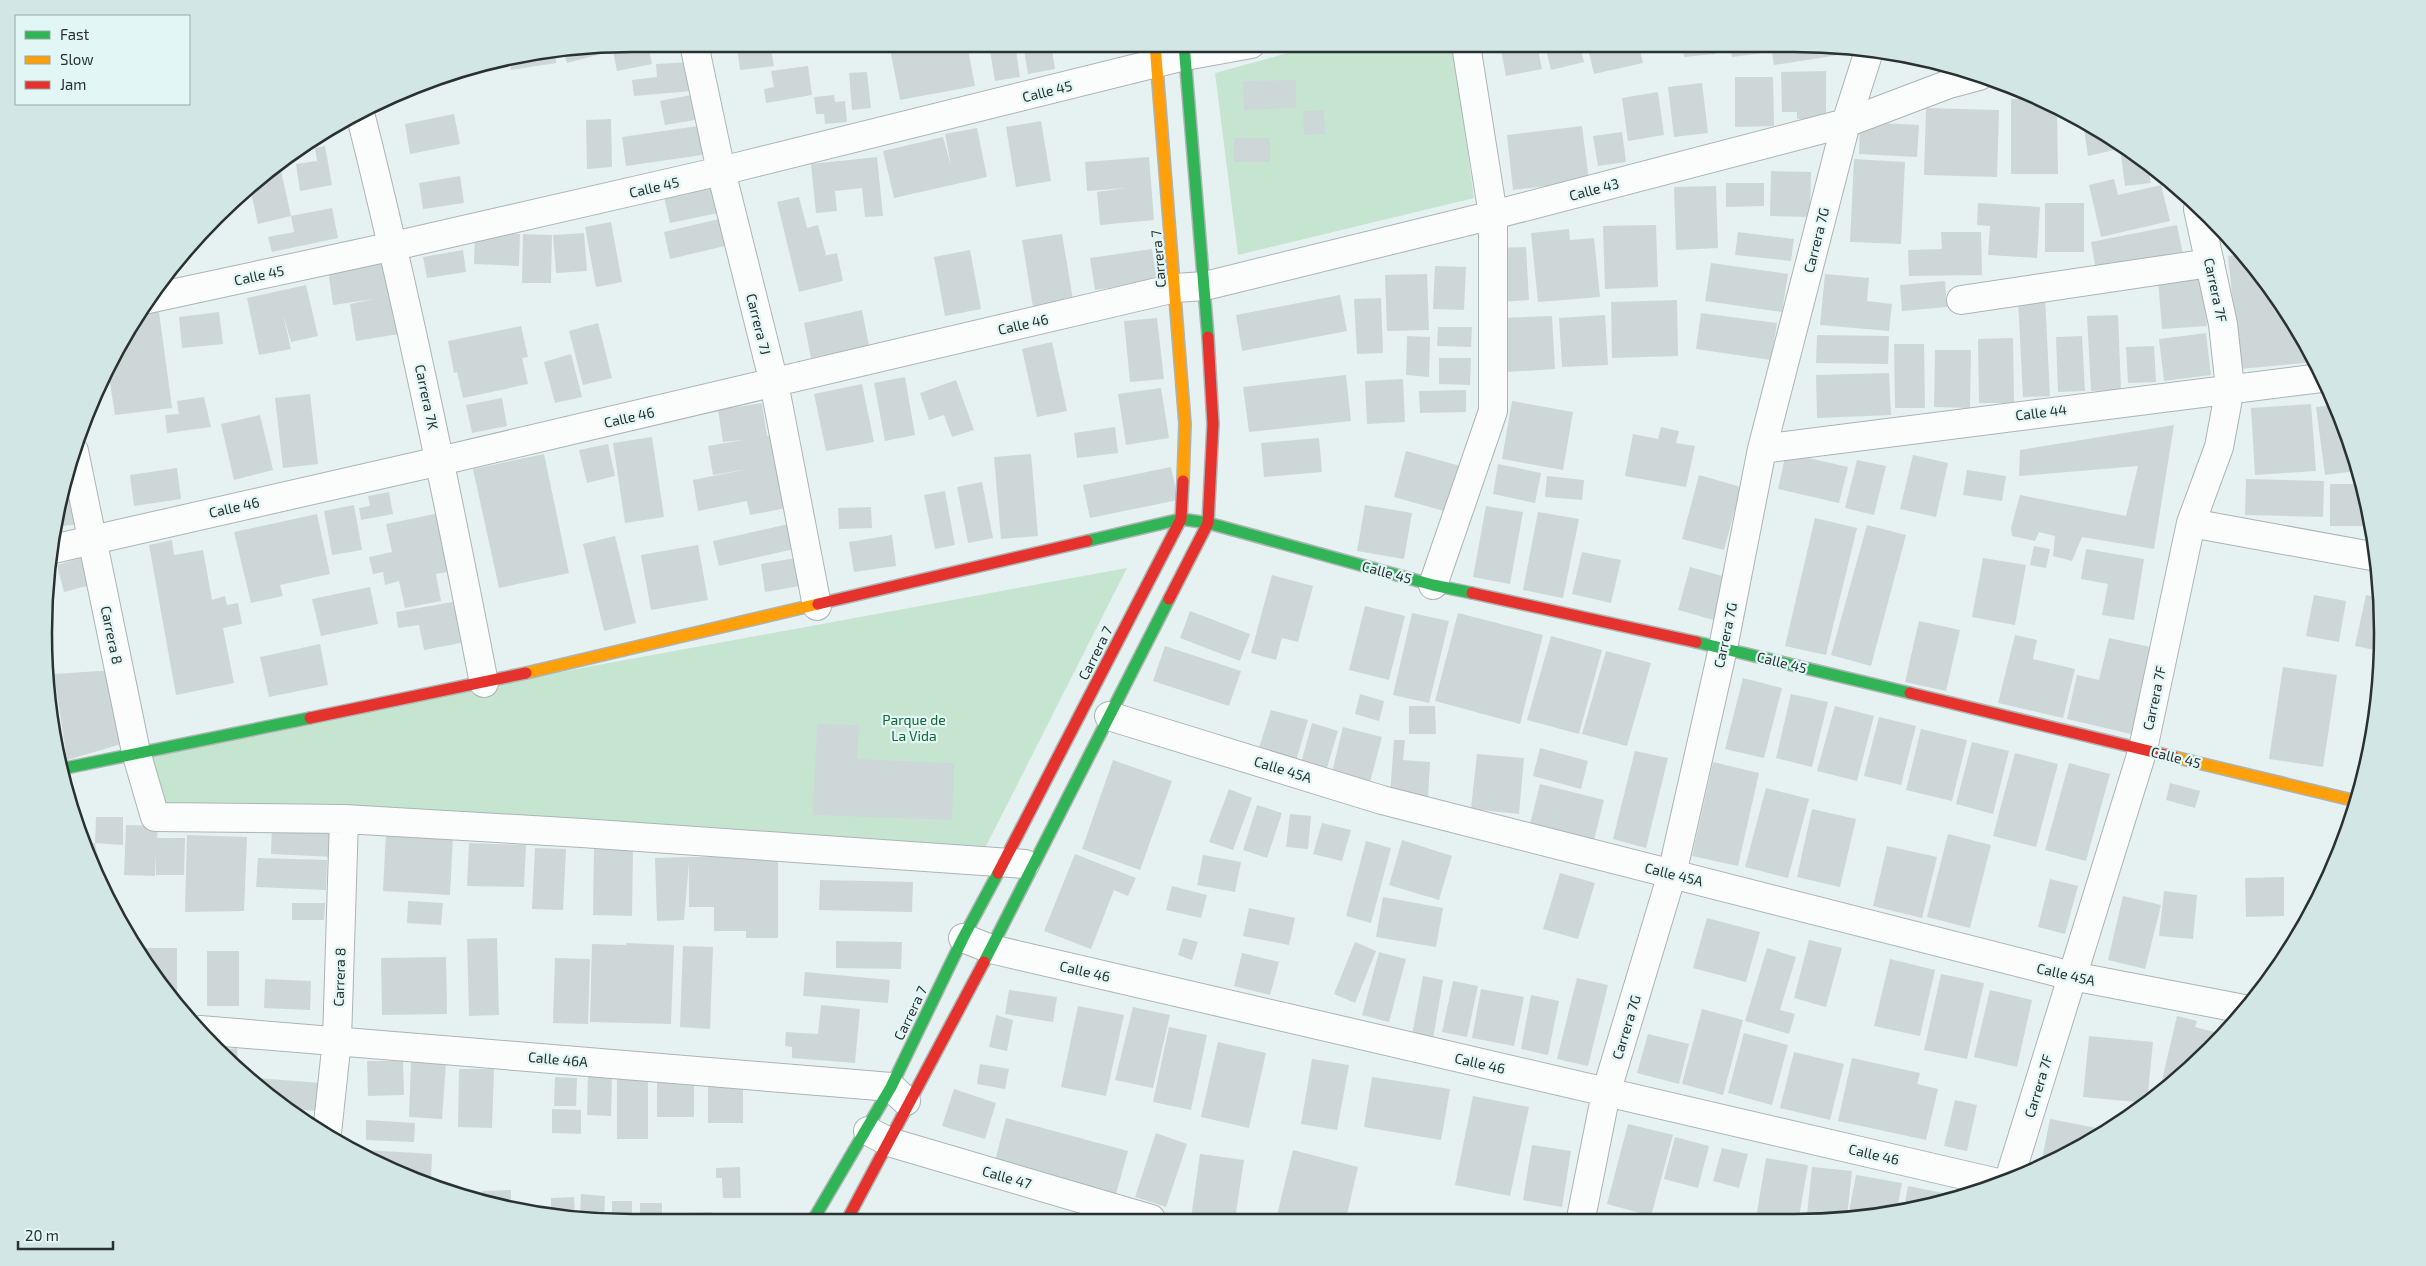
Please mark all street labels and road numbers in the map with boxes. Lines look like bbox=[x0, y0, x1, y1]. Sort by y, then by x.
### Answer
street label: Calle 45 bbox=[1020, 77, 1074, 105]
street label: Calle 45 bbox=[627, 173, 681, 201]
street label: Calle 43 bbox=[1567, 174, 1621, 204]
street label: Carrera 7G bbox=[1800, 206, 1832, 274]
street label: Carrera 7 bbox=[1147, 229, 1169, 289]
street label: Carrera 7F bbox=[2201, 256, 2231, 324]
street label: Calle 45 bbox=[232, 261, 286, 289]
street label: Carrera 7J bbox=[743, 292, 775, 356]
street label: Calle 46 bbox=[996, 310, 1050, 338]
street label: Carrera 7K bbox=[412, 363, 442, 432]
street label: Calle 44 bbox=[2014, 400, 2068, 424]
street label: Calle 46 bbox=[602, 403, 656, 431]
street label: Calle 46 bbox=[207, 493, 261, 521]
street label: Calle 45 bbox=[1360, 557, 1414, 587]
street label: Carrera 7G bbox=[1710, 601, 1740, 669]
street label: Carrera 8 bbox=[98, 604, 126, 666]
street label: Carrera 7 bbox=[1074, 623, 1116, 683]
street label: Calle 45 bbox=[1755, 648, 1809, 676]
street label: Carrera 7F bbox=[2139, 664, 2169, 732]
street label: Calle 45 bbox=[2149, 743, 2203, 771]
street label: Calle 45A bbox=[1252, 752, 1314, 786]
street label: Calle 45A bbox=[1643, 859, 1705, 890]
street label: Carrera 8 bbox=[329, 947, 349, 1007]
street label: Calle 46 bbox=[1058, 957, 1112, 985]
street label: Calle 45A bbox=[2035, 959, 2097, 989]
street label: Carrera 7 bbox=[890, 983, 930, 1043]
street label: Carrera 7G bbox=[1608, 993, 1644, 1061]
street label: Calle 46A bbox=[527, 1048, 589, 1070]
street label: Calle 46 bbox=[1453, 1049, 1507, 1077]
street label: Carrera 7F bbox=[2020, 1052, 2056, 1120]
street label: Calle 46 bbox=[1847, 1140, 1901, 1168]
street label: Calle 47 bbox=[980, 1162, 1034, 1192]

